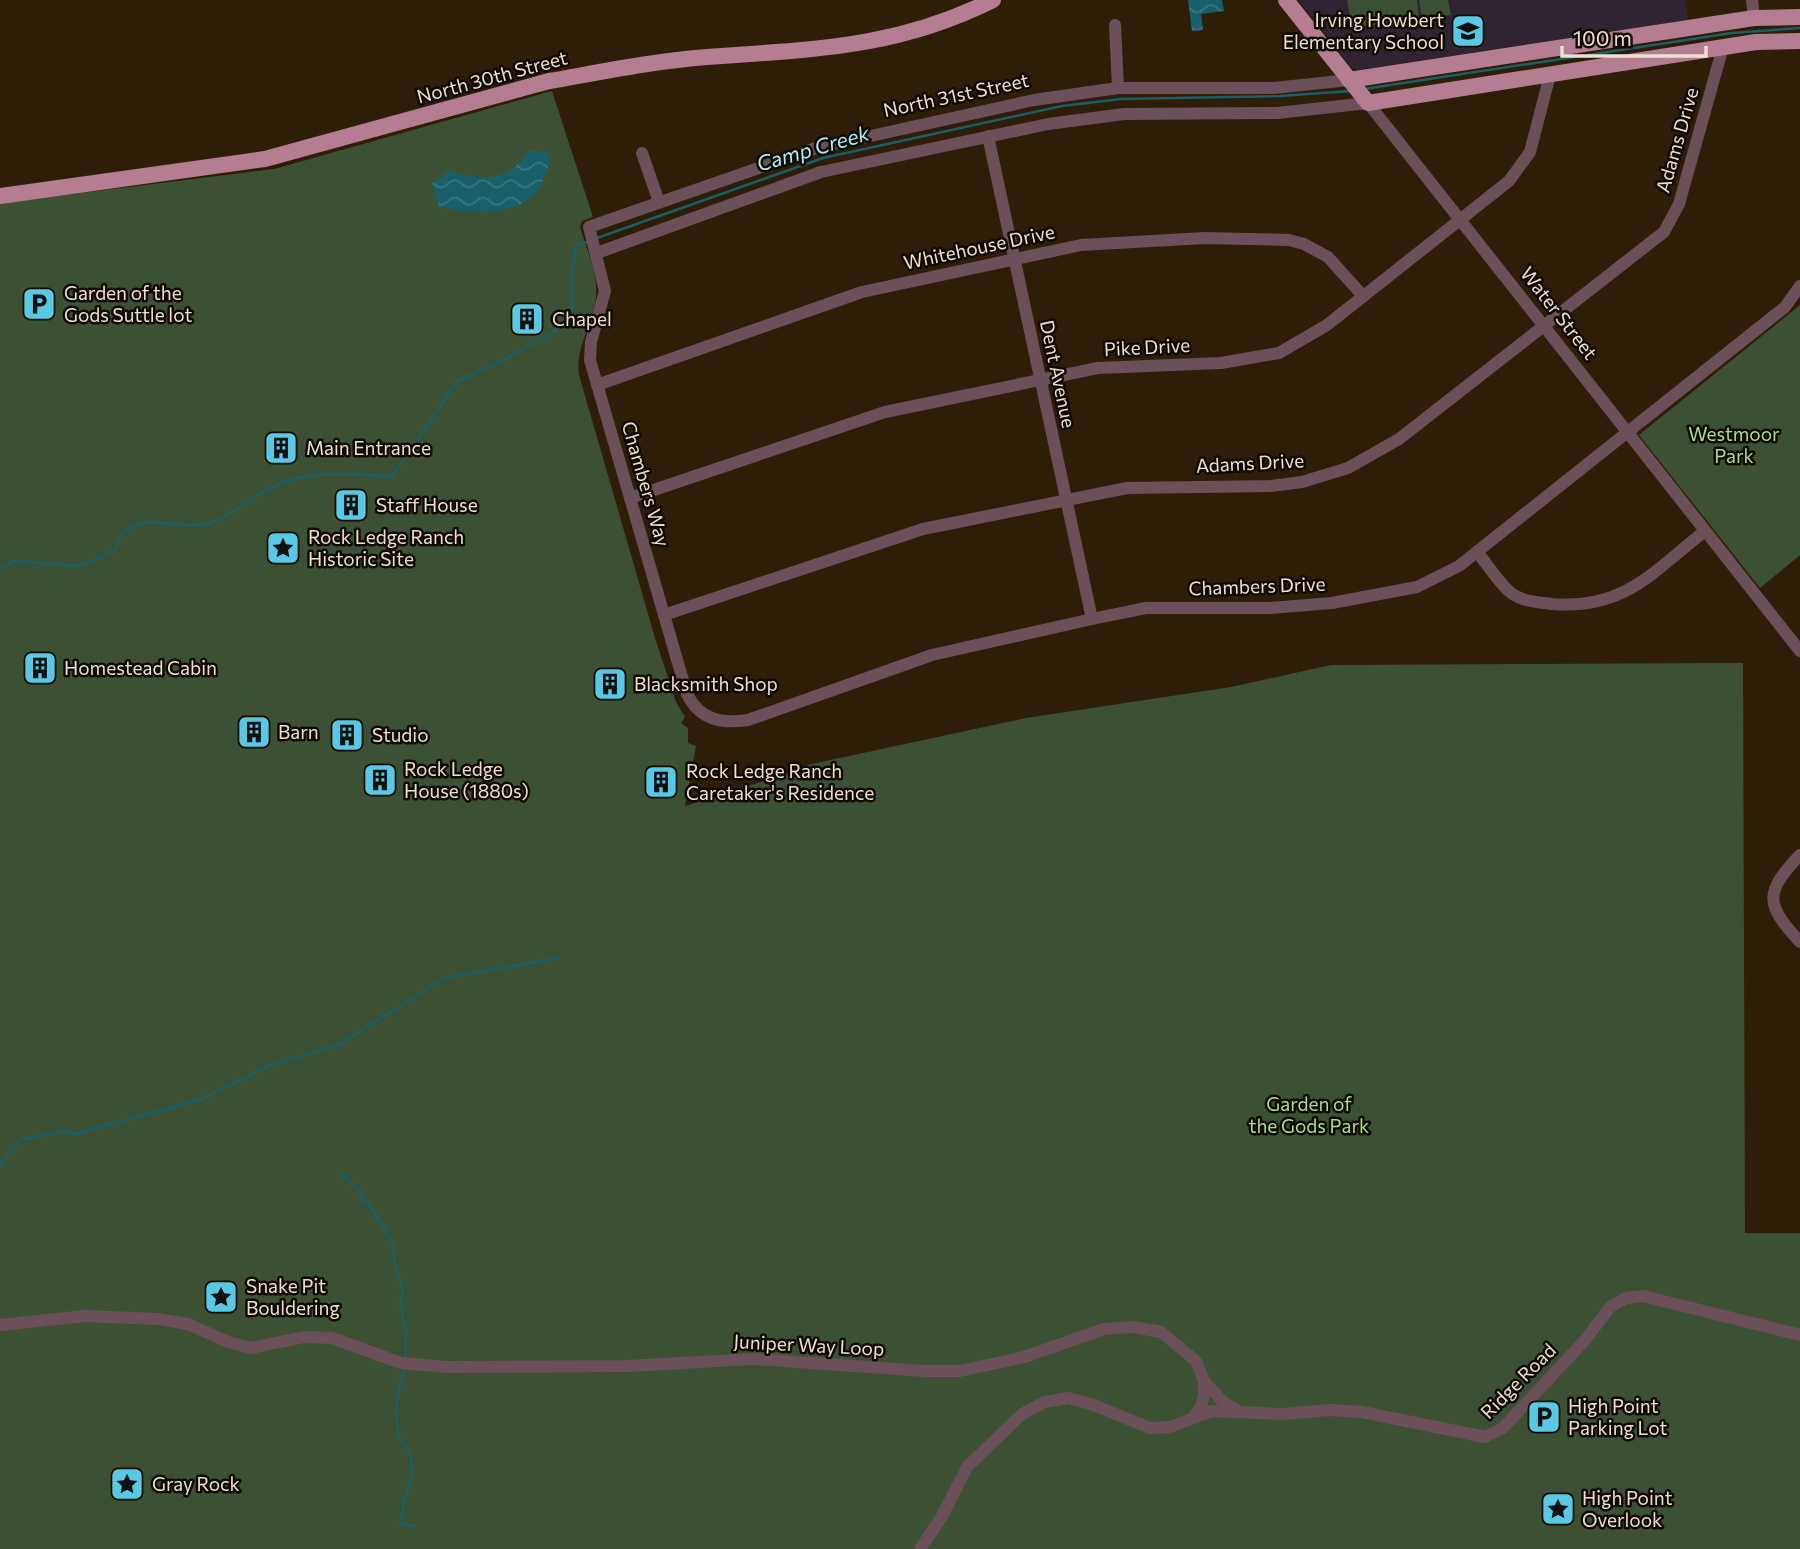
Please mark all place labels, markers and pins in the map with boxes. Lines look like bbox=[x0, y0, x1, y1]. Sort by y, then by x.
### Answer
place label: Irving Howbert Elementary School bbox=[1283, 8, 1444, 53]
school or university icon: Irving Howbert Elementary School bbox=[1449, 12, 1487, 50]
place label: Garden of the Gods Suttle lot bbox=[64, 281, 192, 326]
parking icon: Garden of the Gods Suttle lot bbox=[20, 285, 58, 323]
building icon: Chapel bbox=[508, 300, 546, 338]
place label: Chapel bbox=[552, 307, 612, 330]
building icon: Main Entrance bbox=[262, 429, 300, 467]
place label: Main Entrance bbox=[306, 436, 431, 459]
building icon: Staff House bbox=[332, 486, 370, 524]
place label: Staff House bbox=[376, 493, 478, 516]
place label: Rock Ledge Ranch Historic Site bbox=[308, 525, 464, 570]
place icon: Rock Ledge Ranch Historic Site bbox=[264, 529, 302, 567]
building icon: Homestead Cabin bbox=[21, 649, 59, 687]
place label: Homestead Cabin bbox=[64, 656, 217, 679]
building icon: Blacksmith Shop bbox=[591, 665, 629, 703]
place label: Blacksmith Shop bbox=[634, 672, 778, 695]
building icon: Barn bbox=[235, 713, 273, 751]
building icon: Studio bbox=[328, 716, 366, 754]
place label: Barn bbox=[278, 720, 319, 743]
place label: Studio bbox=[372, 723, 429, 746]
place label: Rock Ledge House (1880s) bbox=[404, 757, 529, 802]
place label: Rock Ledge Ranch Caretaker's Residence bbox=[686, 759, 874, 804]
building icon: Rock Ledge House (1880s) bbox=[361, 761, 399, 799]
building icon: Rock Ledge Ranch Caretaker's Residence bbox=[642, 763, 680, 801]
place label: Snake Pit Bouldering bbox=[246, 1274, 340, 1319]
place icon: Snake Pit Bouldering bbox=[202, 1278, 240, 1316]
place label: High Point Parking Lot bbox=[1568, 1394, 1668, 1439]
parking icon: High Point Parking Lot bbox=[1525, 1398, 1563, 1436]
place icon: Gray Rock bbox=[108, 1465, 146, 1503]
place label: Gray Rock bbox=[152, 1472, 240, 1495]
place label: High Point Overlook bbox=[1582, 1486, 1673, 1531]
place icon: High Point Overlook bbox=[1539, 1490, 1577, 1528]

